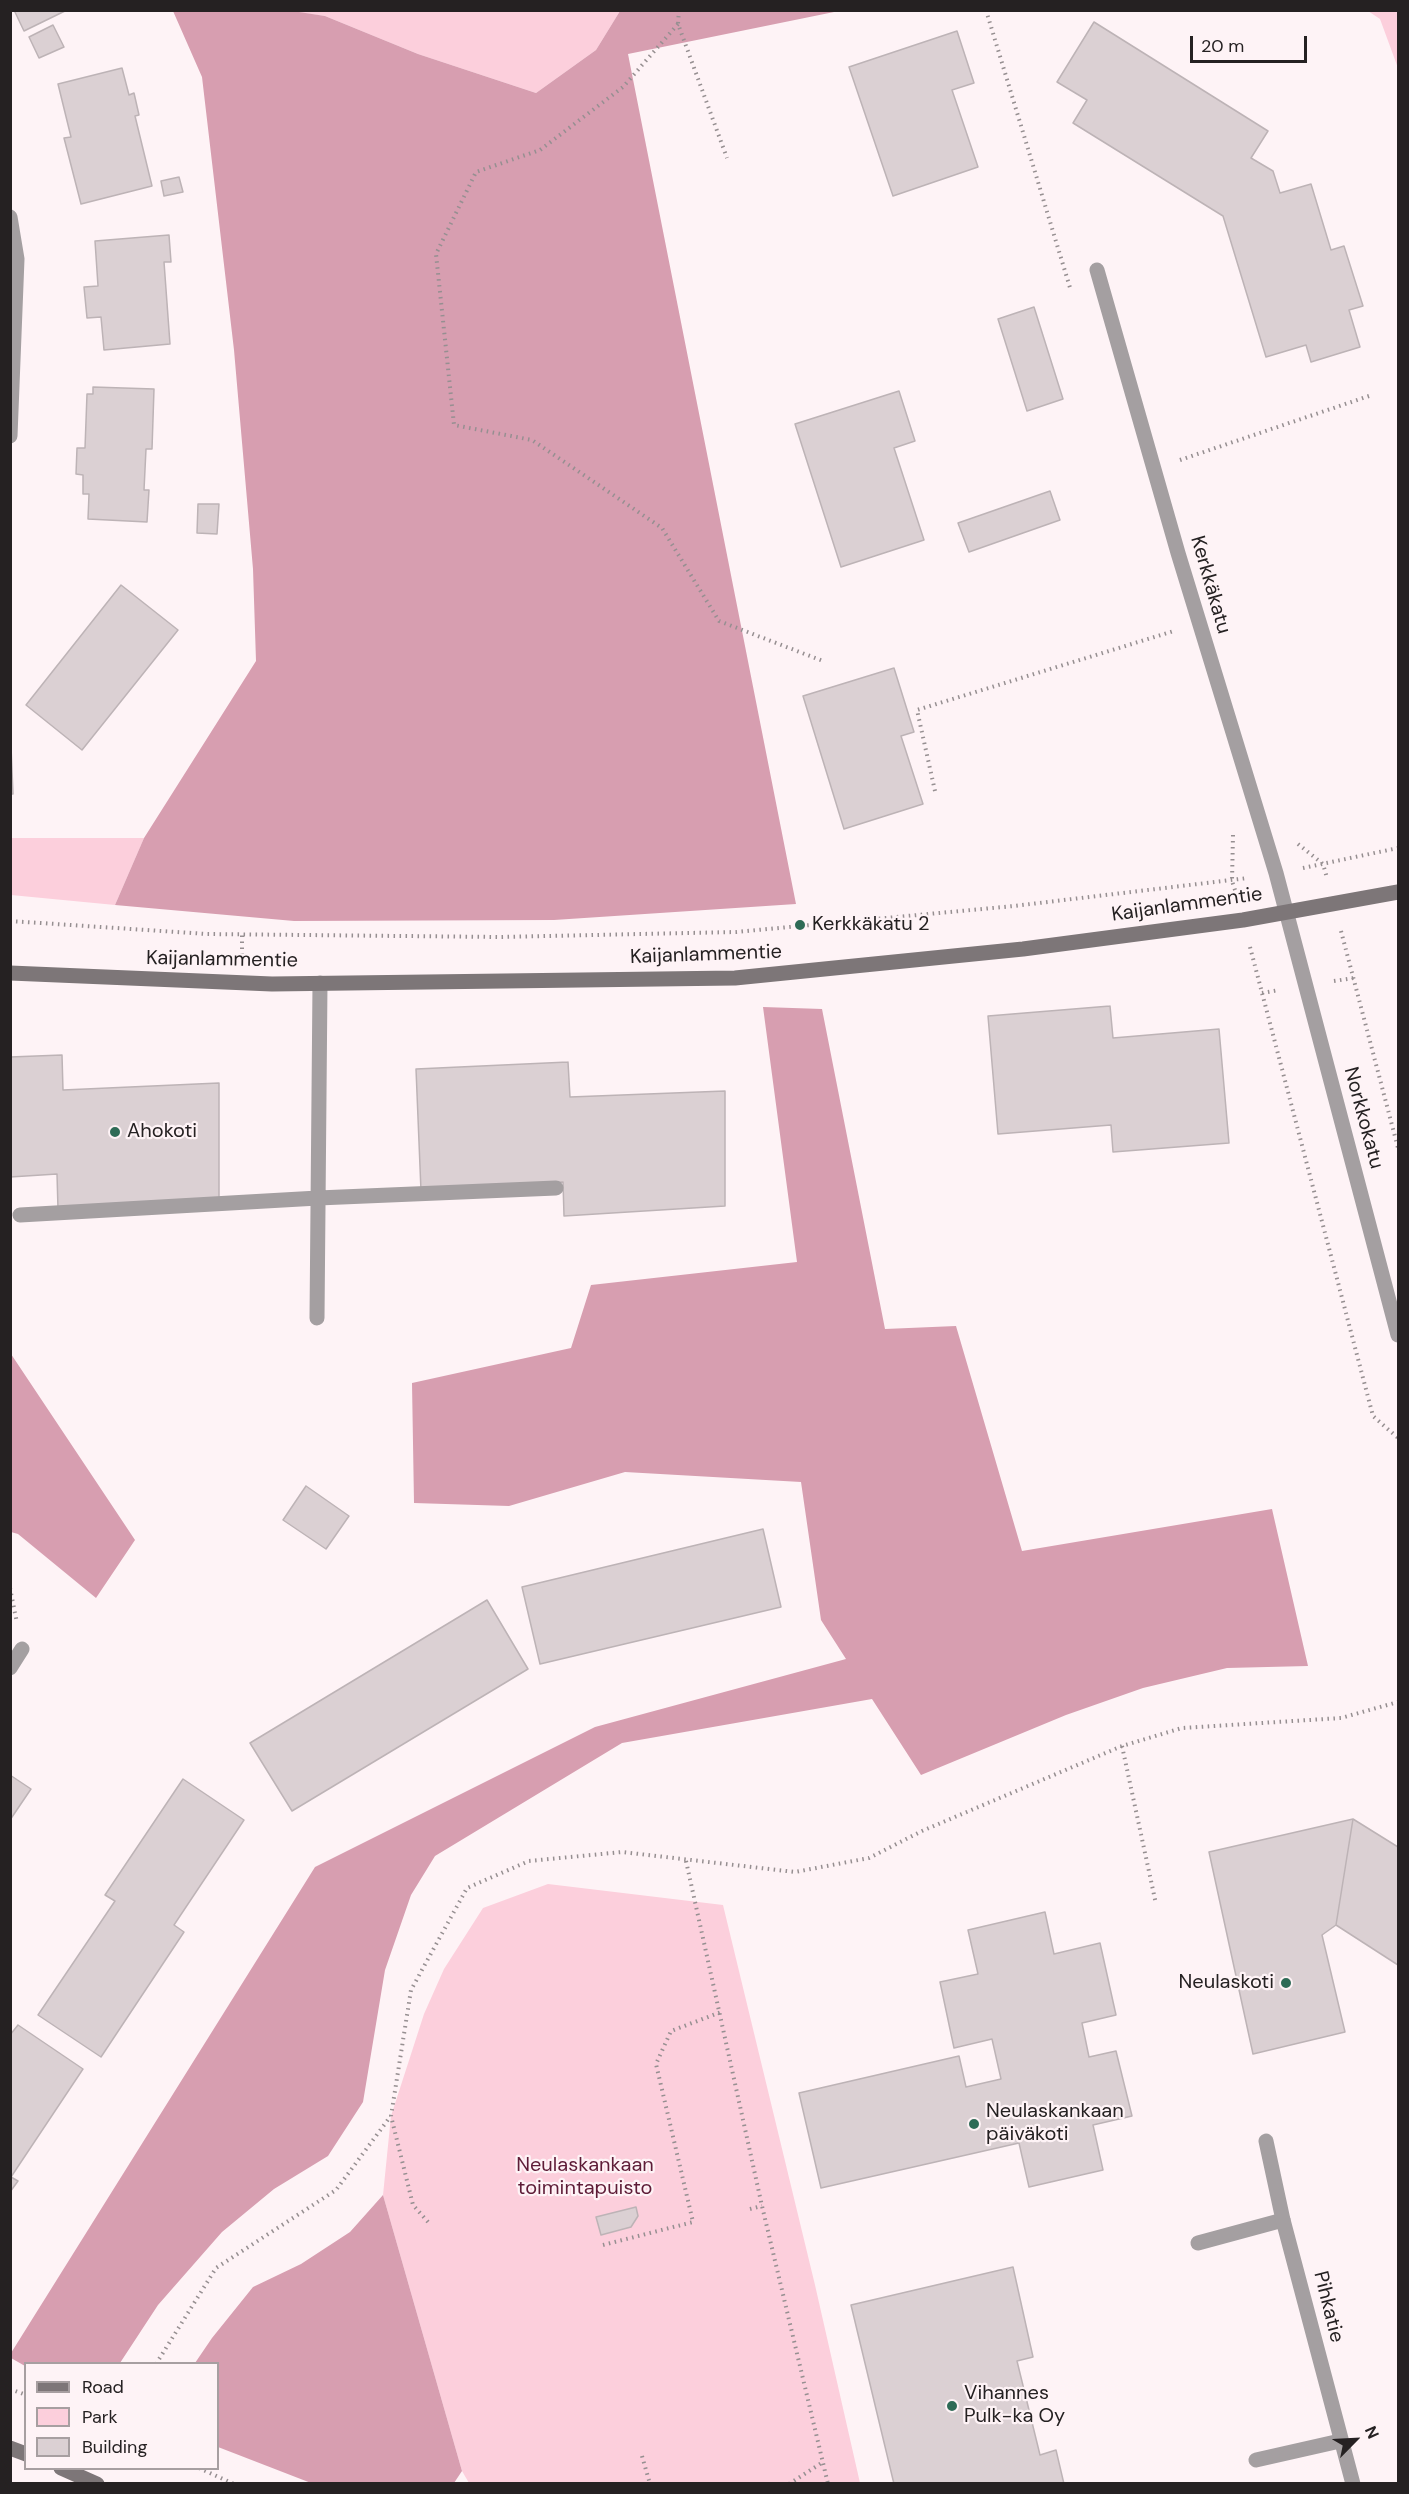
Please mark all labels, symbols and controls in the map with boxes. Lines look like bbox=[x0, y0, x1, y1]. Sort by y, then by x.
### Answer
scale bar bbox=[1193, 24, 1310, 62]
text: 20 m bbox=[1201, 34, 1244, 58]
street label: Kerkkäkatu bbox=[1185, 533, 1235, 637]
street label: Kaijanlammentie bbox=[1110, 883, 1264, 927]
place label: Kerkkäkatu 2 bbox=[812, 913, 929, 937]
marker: Kerkkäkatu 2 bbox=[793, 918, 807, 932]
street label: Kaijanlammentie bbox=[630, 940, 782, 970]
street label: Kaijanlammentie bbox=[146, 947, 298, 973]
street label: Norkkokatu bbox=[1338, 1065, 1388, 1171]
place label: Ahokoti bbox=[127, 1120, 197, 1144]
marker: Ahokoti bbox=[108, 1125, 122, 1139]
place label: Neulaskoti bbox=[1179, 1971, 1274, 1995]
marker: Neulaskoti bbox=[1279, 1976, 1293, 1990]
place label: Neulaskankaan päiväkoti bbox=[986, 2100, 1124, 2147]
marker: Neulaskankaan päiväkoti bbox=[967, 2117, 981, 2131]
park label: Neulaskankaan toimintapuisto bbox=[516, 2154, 654, 2201]
street label: Pihkatie bbox=[1308, 2269, 1348, 2345]
legend bbox=[24, 2362, 219, 2470]
text: Road bbox=[82, 2375, 124, 2399]
place label: Vihannes Pulk-ka Oy bbox=[964, 2382, 1065, 2429]
marker: Vihannes Pulk-ka Oy bbox=[945, 2399, 959, 2413]
text: Park bbox=[82, 2405, 118, 2429]
north arrow bbox=[1325, 2410, 1385, 2470]
text: N bbox=[1360, 2423, 1384, 2442]
text: Building bbox=[82, 2435, 147, 2459]

